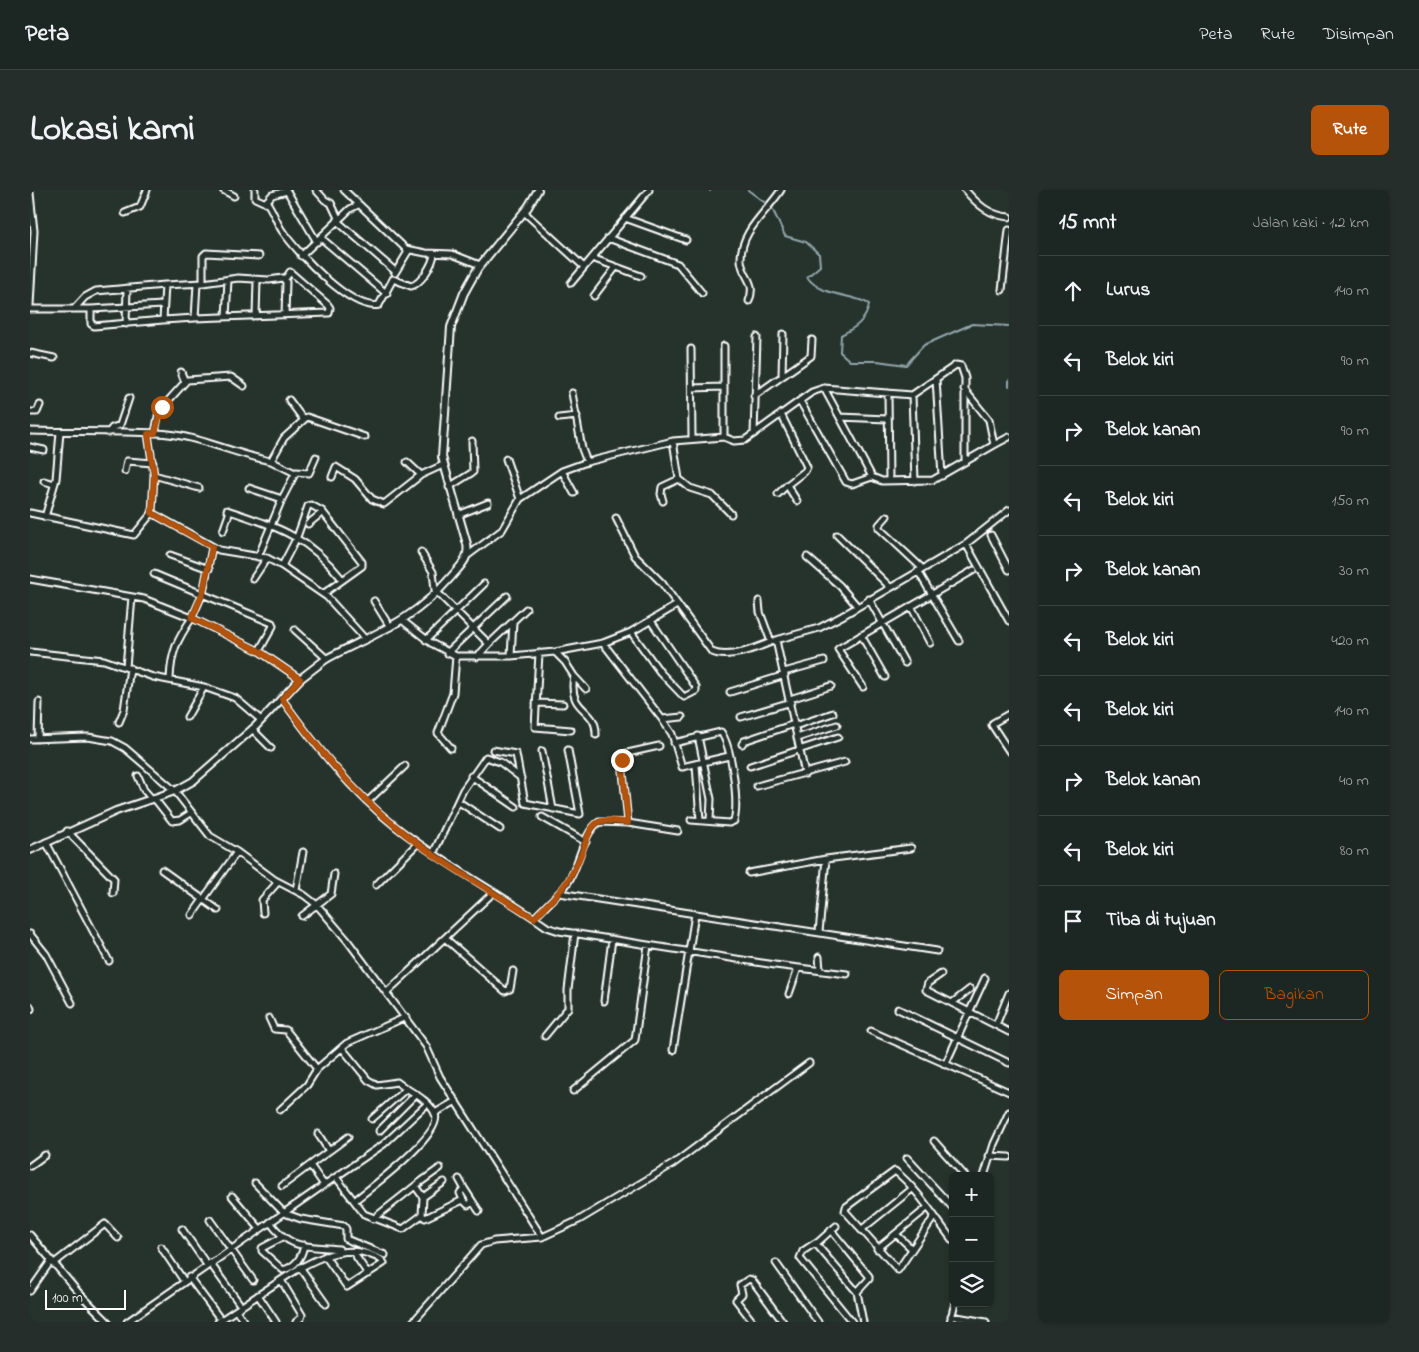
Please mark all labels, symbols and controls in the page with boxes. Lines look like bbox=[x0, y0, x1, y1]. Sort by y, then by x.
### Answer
text: Peta bbox=[25, 17, 69, 52]
text: Peta bbox=[1199, 22, 1232, 48]
text: Rute bbox=[1260, 22, 1295, 48]
text: Disimpan bbox=[1323, 22, 1394, 48]
text: Lokasi kami bbox=[30, 105, 195, 156]
button: Rute bbox=[1311, 105, 1389, 155]
text: 15 mnt bbox=[1059, 208, 1117, 238]
text: Jalan kaki · 1.2 km bbox=[1253, 211, 1369, 235]
icon: ahead bbox=[1059, 277, 1087, 305]
text: Lurus bbox=[1106, 277, 1150, 304]
text: 140 m bbox=[1334, 279, 1369, 303]
icon: left bbox=[1059, 347, 1087, 375]
text: Belok kiri bbox=[1106, 347, 1174, 374]
text: 90 m bbox=[1341, 349, 1369, 373]
route start bbox=[151, 396, 174, 419]
icon: right bbox=[1059, 417, 1087, 445]
text: Belok kanan bbox=[1106, 417, 1200, 444]
text: 90 m bbox=[1341, 419, 1369, 443]
icon: left bbox=[1059, 487, 1087, 515]
text: Belok kiri bbox=[1106, 487, 1174, 514]
text: 150 m bbox=[1331, 489, 1369, 513]
icon: right bbox=[1059, 557, 1087, 585]
text: Belok kanan bbox=[1106, 557, 1200, 584]
text: 30 m bbox=[1339, 559, 1369, 583]
icon: left bbox=[1059, 627, 1087, 655]
text: Belok kiri bbox=[1106, 627, 1174, 654]
text: 420 m bbox=[1331, 629, 1369, 653]
icon: left bbox=[1059, 697, 1087, 725]
text: Belok kiri bbox=[1106, 697, 1174, 724]
text: 140 m bbox=[1334, 699, 1369, 723]
route end bbox=[611, 749, 634, 772]
icon: right bbox=[1059, 767, 1087, 795]
text: Belok kanan bbox=[1106, 767, 1200, 794]
text: 40 m bbox=[1339, 769, 1369, 793]
icon: left bbox=[1059, 837, 1087, 865]
text: Belok kiri bbox=[1106, 837, 1174, 864]
text: 80 m bbox=[1340, 839, 1369, 863]
icon: arrive bbox=[1059, 907, 1087, 935]
text: Tiba di tujuan bbox=[1106, 907, 1216, 934]
button: Simpan bbox=[1059, 970, 1209, 1020]
button: Bagikan bbox=[1219, 970, 1369, 1020]
map controls bbox=[949, 1172, 994, 1307]
button: + bbox=[949, 1172, 994, 1217]
button: − bbox=[949, 1217, 994, 1262]
button: layers bbox=[949, 1262, 994, 1307]
scale bar bbox=[45, 1287, 126, 1310]
text: 100 m bbox=[52, 1288, 83, 1309]

